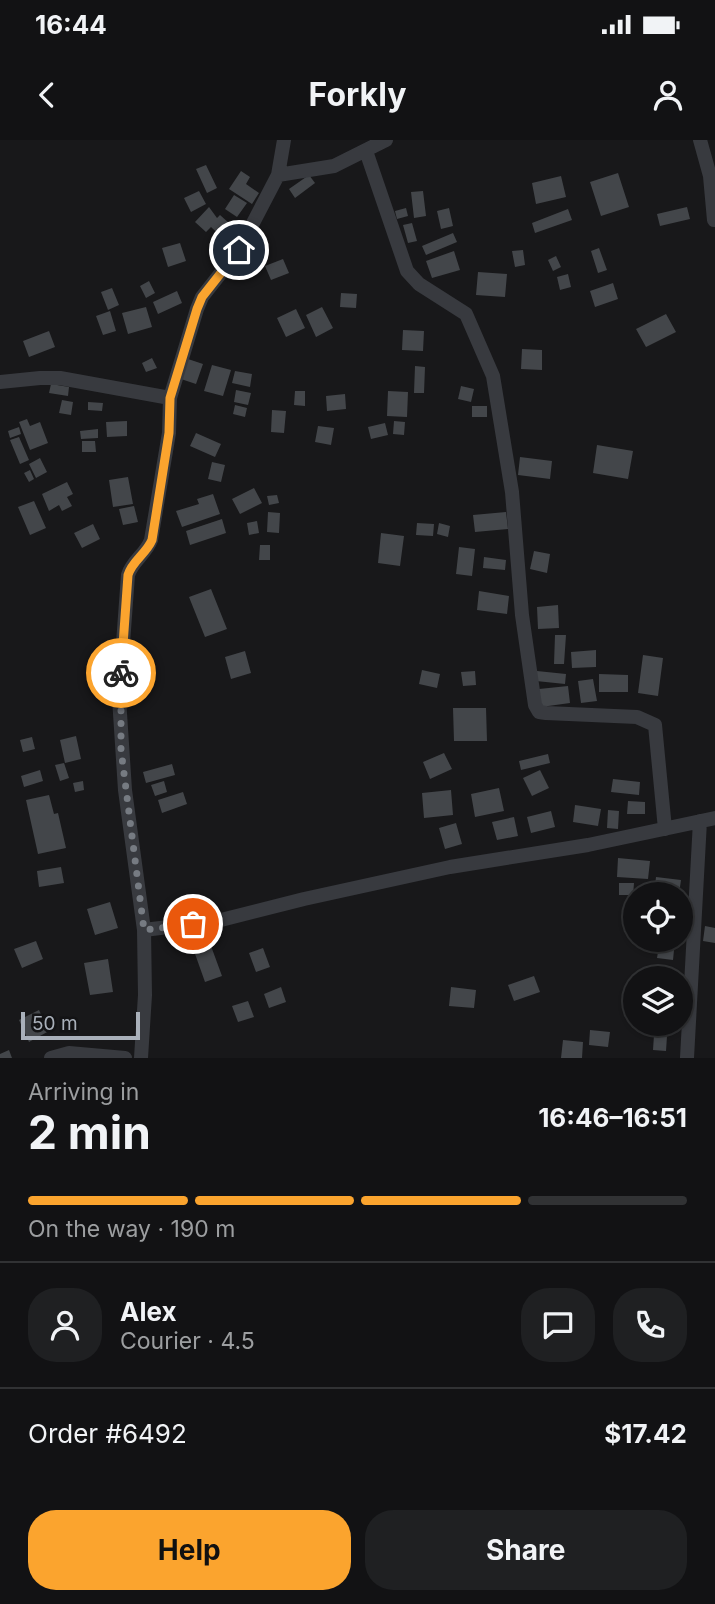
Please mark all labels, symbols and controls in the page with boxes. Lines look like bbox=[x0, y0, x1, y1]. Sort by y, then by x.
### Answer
text: 16:44 bbox=[35, 9, 107, 40]
text: Forkly bbox=[309, 75, 406, 114]
icon: back bbox=[28, 76, 66, 114]
icon: person bbox=[649, 76, 687, 114]
pin bbox=[209, 220, 269, 280]
icon: home bbox=[220, 231, 258, 269]
courier bbox=[86, 638, 156, 708]
icon: bike bbox=[102, 654, 140, 692]
map controls bbox=[623, 882, 693, 1036]
button: locate bbox=[623, 882, 693, 952]
pin bbox=[163, 894, 223, 954]
icon: bag bbox=[174, 905, 212, 943]
button: layers bbox=[623, 966, 693, 1036]
scale bar bbox=[21, 1009, 140, 1041]
text: 50 m bbox=[32, 1012, 78, 1035]
text: Arriving in bbox=[28, 1078, 139, 1106]
text: 16:46–16:51 bbox=[538, 1102, 687, 1133]
text: 2 min bbox=[28, 1104, 151, 1160]
text: On the way · 190 m bbox=[28, 1215, 235, 1243]
button: person bbox=[28, 1288, 102, 1362]
button: chat bbox=[521, 1288, 595, 1362]
button: phone bbox=[613, 1288, 687, 1362]
text: Alex bbox=[120, 1296, 177, 1327]
text: Courier · 4.5 bbox=[120, 1327, 255, 1355]
text: Order #6492 bbox=[28, 1418, 187, 1449]
text: $17.42 bbox=[604, 1418, 687, 1449]
button: Help bbox=[28, 1510, 351, 1590]
button: Share bbox=[365, 1510, 687, 1590]

